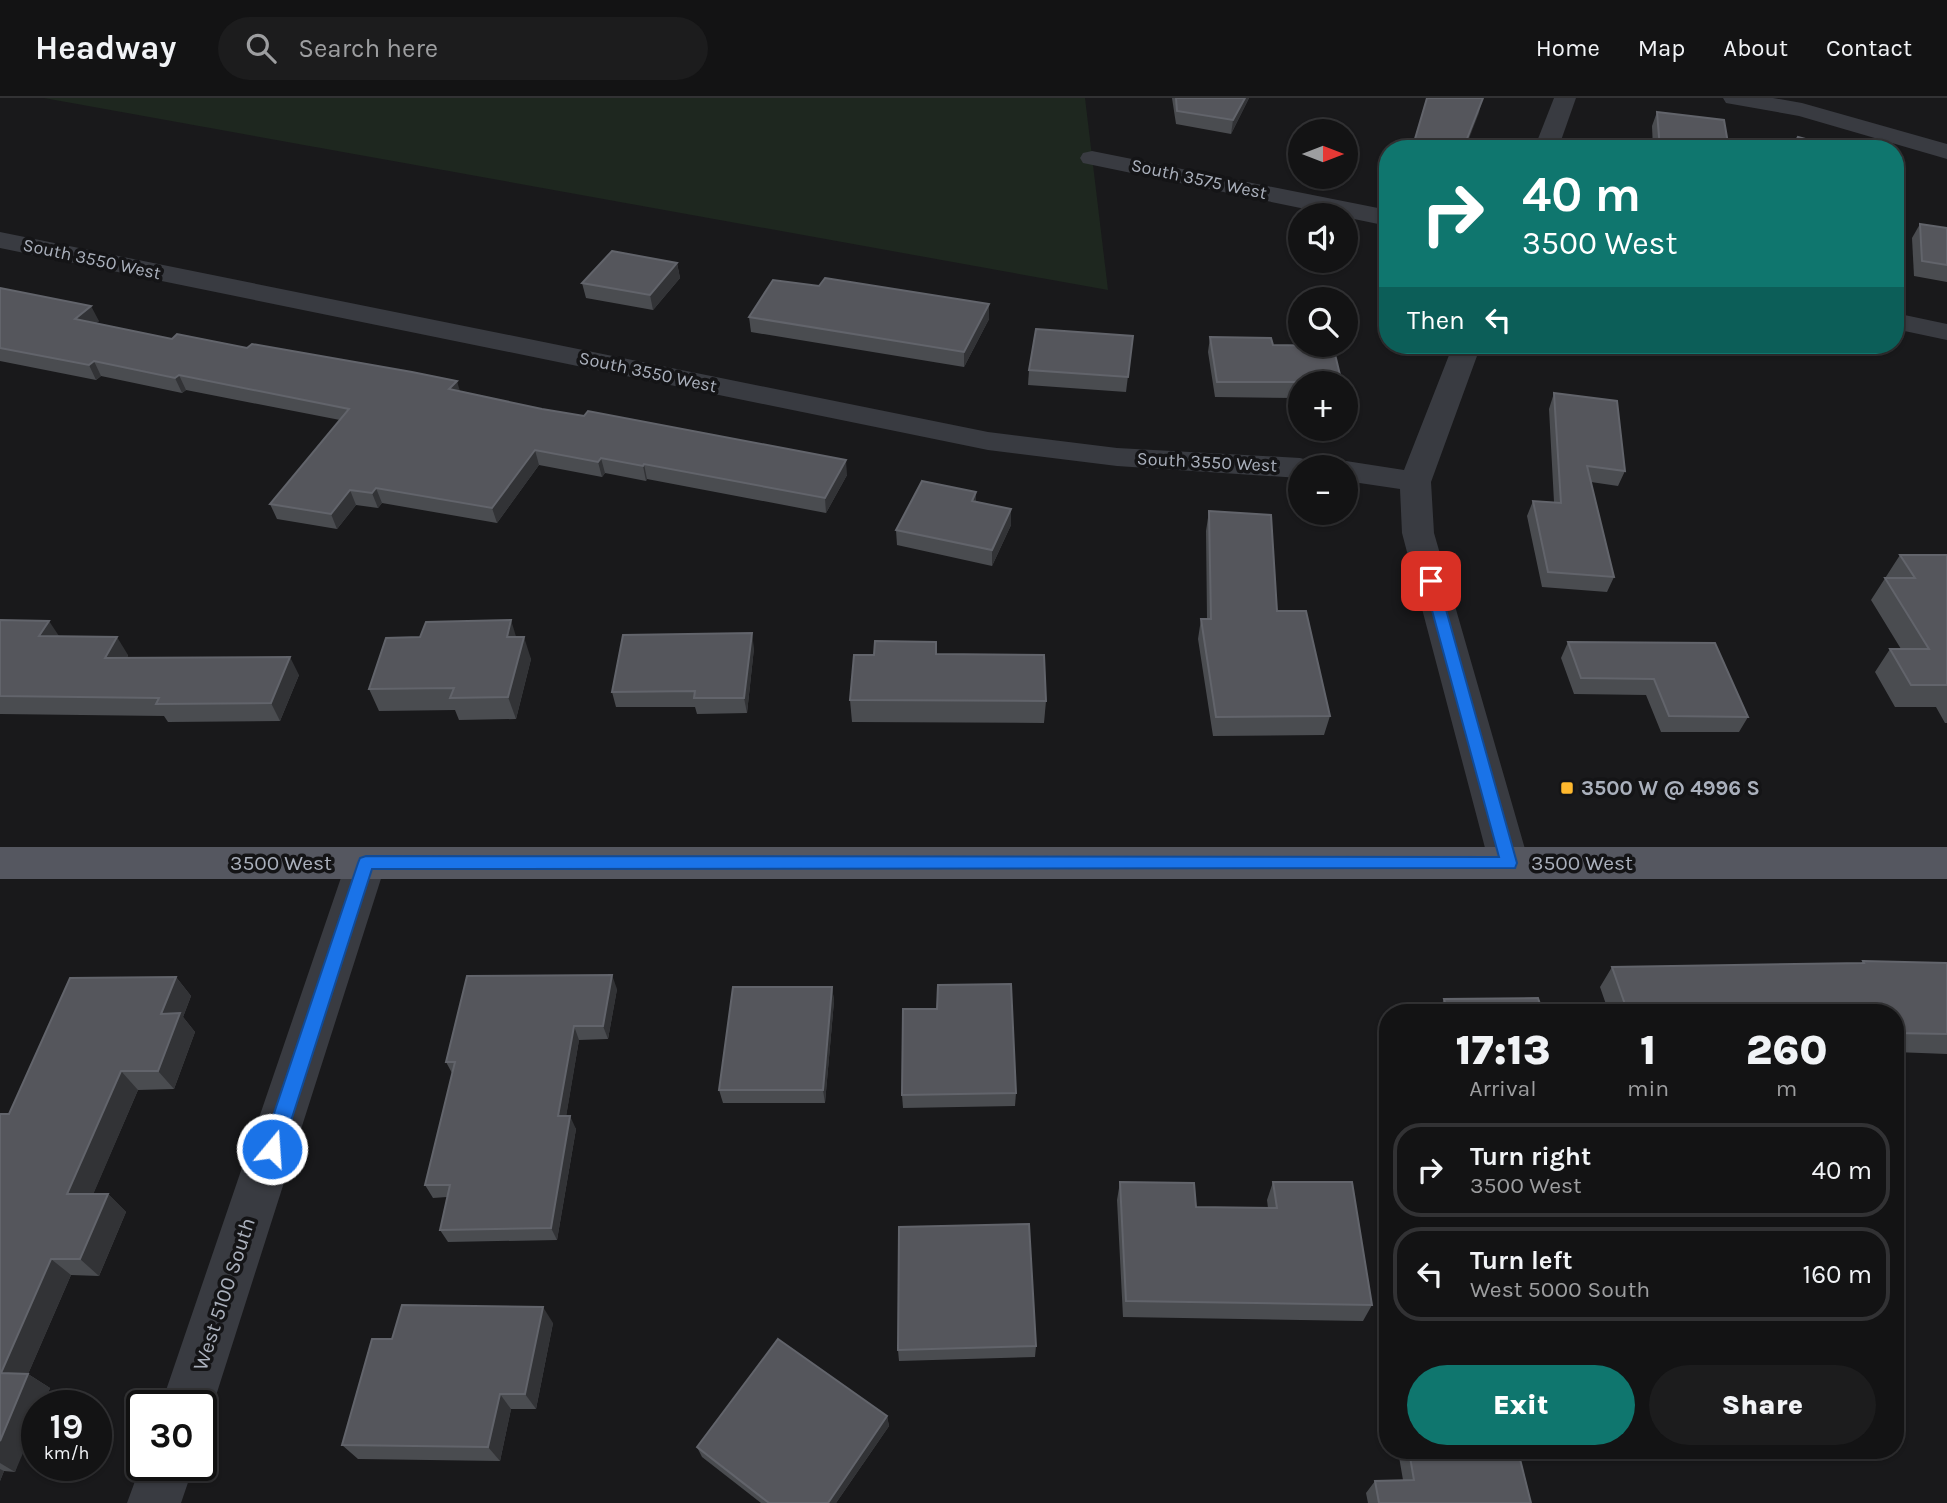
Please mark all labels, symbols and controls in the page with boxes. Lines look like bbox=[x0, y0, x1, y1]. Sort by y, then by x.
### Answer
search box bbox=[218, 17, 708, 80]
text: Headway bbox=[35, 29, 176, 67]
icon: search bbox=[242, 29, 280, 67]
text: Search here bbox=[298, 33, 438, 64]
text: Home bbox=[1536, 34, 1600, 62]
text: Map bbox=[1638, 34, 1685, 62]
text: About bbox=[1723, 34, 1788, 62]
text: Contact bbox=[1826, 34, 1912, 62]
north arrow bbox=[1288, 119, 1358, 189]
map controls bbox=[1288, 119, 1358, 525]
street label: South 3575 West bbox=[1129, 154, 1269, 204]
text: 40 m bbox=[1522, 166, 1641, 223]
icon: right bbox=[1407, 168, 1498, 259]
button: sound bbox=[1288, 203, 1358, 273]
text: 3500 West bbox=[1522, 225, 1677, 262]
street label: South 3550 West bbox=[21, 234, 163, 284]
button: search bbox=[1288, 287, 1358, 357]
icon: left bbox=[1479, 301, 1517, 339]
text: Then bbox=[1407, 305, 1465, 336]
street label: South 3550 West bbox=[577, 347, 719, 397]
button: + bbox=[1288, 371, 1358, 441]
street label: South 3550 West bbox=[1136, 447, 1278, 477]
button: − bbox=[1288, 455, 1358, 525]
pin bbox=[1401, 551, 1461, 611]
icon: arrive bbox=[1412, 562, 1450, 600]
place label: 3500 W @ 4996 S bbox=[1581, 776, 1760, 800]
marker: 3500 W @ 4996 S bbox=[1559, 780, 1575, 796]
street label: 3500 West bbox=[230, 851, 332, 875]
street label: 3500 West bbox=[1531, 851, 1633, 875]
text: 17:13 bbox=[1455, 1025, 1550, 1075]
text: 1 bbox=[1640, 1025, 1656, 1075]
text: 260 bbox=[1746, 1025, 1828, 1075]
text: Arrival bbox=[1469, 1075, 1537, 1102]
text: min bbox=[1627, 1075, 1669, 1102]
text: m bbox=[1776, 1075, 1797, 1102]
position arrow bbox=[235, 1112, 309, 1186]
text: Turn right bbox=[1470, 1141, 1591, 1172]
icon: right bbox=[1411, 1151, 1449, 1189]
text: 40 m bbox=[1812, 1155, 1872, 1186]
text: 3500 West bbox=[1470, 1172, 1582, 1199]
street label: West 5100 South bbox=[188, 1215, 260, 1373]
text: Turn left bbox=[1470, 1245, 1572, 1276]
icon: left bbox=[1411, 1255, 1449, 1293]
text: 160 m bbox=[1803, 1259, 1872, 1290]
text: West 5000 South bbox=[1470, 1276, 1650, 1303]
button: Exit bbox=[1407, 1365, 1635, 1445]
button: Share bbox=[1649, 1365, 1876, 1445]
speed limit sign: 30 bbox=[126, 1390, 217, 1481]
text: 19 bbox=[50, 1406, 83, 1447]
text: km/h bbox=[44, 1442, 89, 1464]

